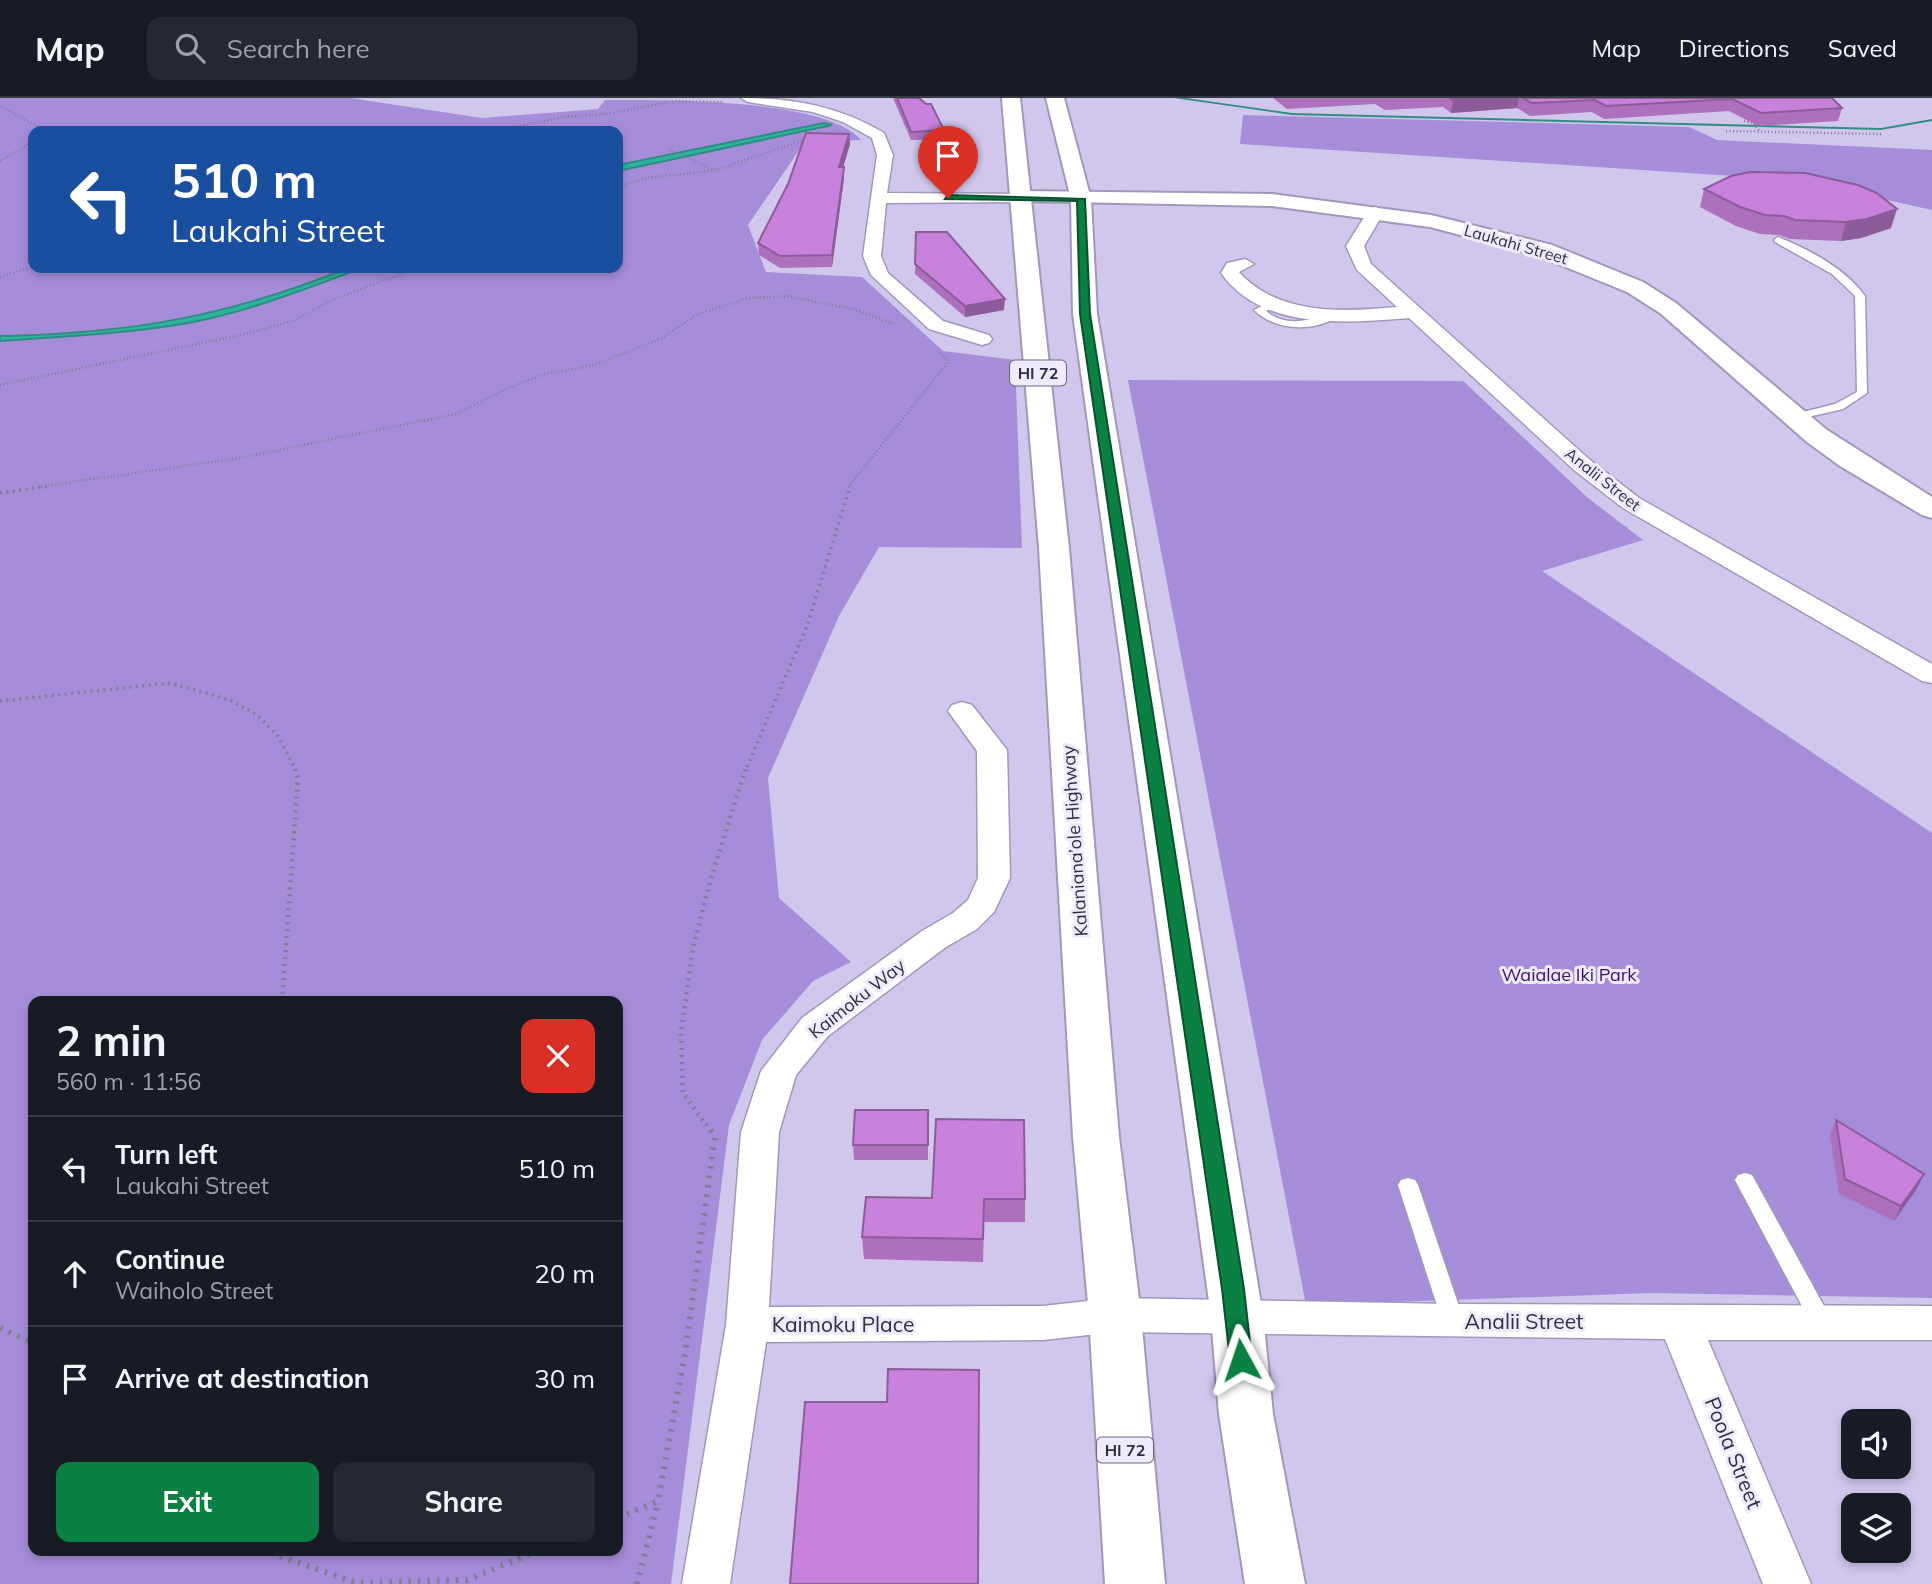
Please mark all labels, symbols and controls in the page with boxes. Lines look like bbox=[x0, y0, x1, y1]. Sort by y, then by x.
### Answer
search box bbox=[147, 17, 637, 80]
text: Map bbox=[35, 28, 105, 69]
icon: search bbox=[171, 29, 209, 67]
text: Search here bbox=[227, 32, 370, 65]
text: Map bbox=[1591, 33, 1641, 63]
text: Directions bbox=[1679, 33, 1790, 63]
text: Saved bbox=[1828, 33, 1897, 63]
pin bbox=[918, 126, 978, 198]
icon: arrive bbox=[929, 137, 967, 175]
text: 510 m bbox=[171, 149, 317, 210]
icon: left bbox=[56, 154, 147, 245]
text: Laukahi Street bbox=[171, 210, 385, 250]
street label: Laukahi Street bbox=[1462, 220, 1571, 268]
road number: HI 72 bbox=[1010, 360, 1066, 386]
street label: Analii Street bbox=[1561, 443, 1645, 515]
street label: Kalaniana’ole Highway bbox=[1056, 744, 1093, 937]
street label: Kaimoku Way bbox=[804, 954, 910, 1043]
park label: Waialae Iki Park bbox=[1501, 963, 1637, 986]
text: 2 min bbox=[56, 1014, 167, 1067]
button: close bbox=[521, 1019, 595, 1093]
text: 560 m · 11:56 bbox=[56, 1067, 201, 1096]
text: Turn left bbox=[115, 1138, 217, 1171]
icon: left bbox=[56, 1150, 94, 1188]
text: 510 m bbox=[519, 1152, 595, 1185]
text: Laukahi Street bbox=[115, 1171, 269, 1200]
text: Continue bbox=[115, 1243, 225, 1276]
icon: ahead bbox=[56, 1255, 94, 1293]
text: 20 m bbox=[534, 1257, 595, 1290]
text: Waiholo Street bbox=[115, 1276, 273, 1305]
street label: Analii Street bbox=[1465, 1308, 1583, 1334]
street label: Kaimoku Place bbox=[772, 1311, 914, 1337]
position arrow bbox=[1204, 1323, 1278, 1397]
icon: arrive bbox=[56, 1360, 94, 1398]
text: Arrive at destination bbox=[115, 1362, 370, 1395]
text: 30 m bbox=[534, 1362, 595, 1395]
street label: Poola Street bbox=[1700, 1393, 1768, 1512]
map controls bbox=[1841, 1409, 1911, 1563]
button: sound bbox=[1841, 1409, 1911, 1479]
road number: HI 72 bbox=[1097, 1438, 1153, 1462]
button: Exit bbox=[56, 1462, 319, 1542]
button: Share bbox=[333, 1462, 595, 1542]
button: layers bbox=[1841, 1493, 1911, 1563]

